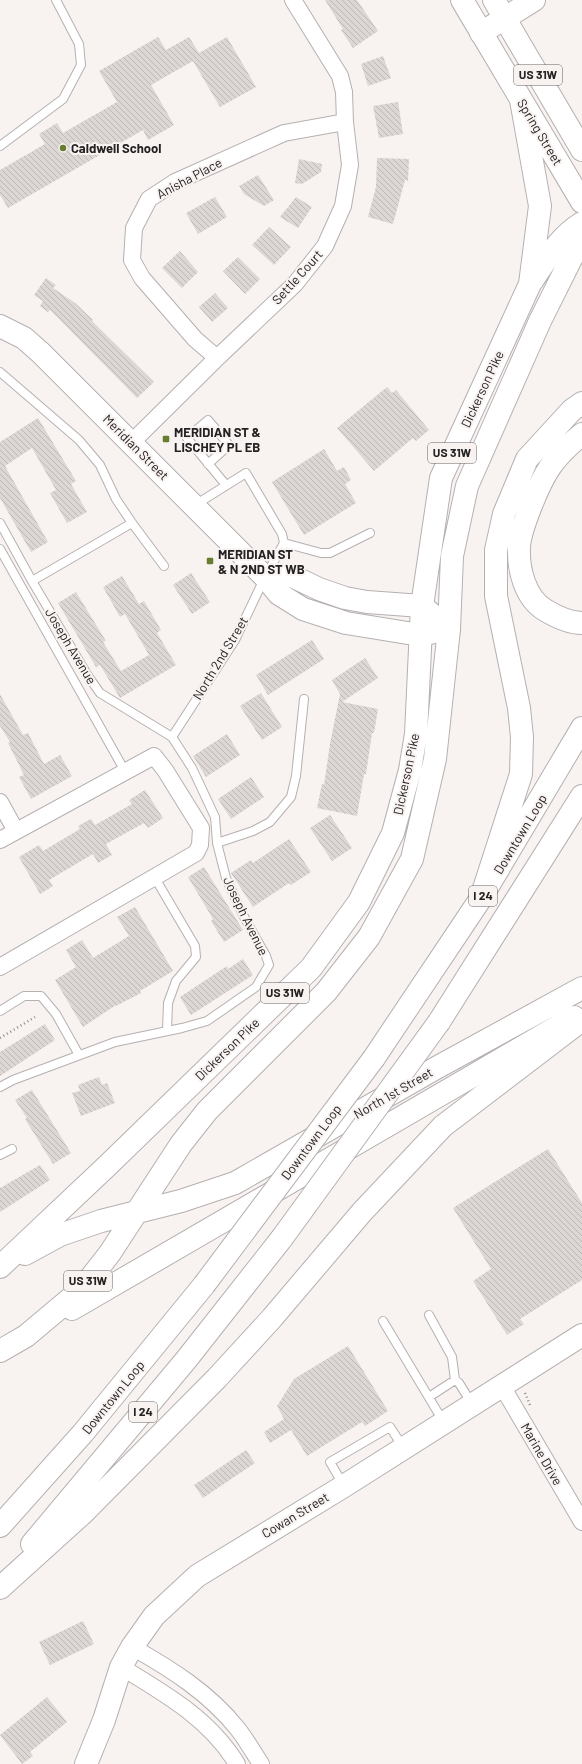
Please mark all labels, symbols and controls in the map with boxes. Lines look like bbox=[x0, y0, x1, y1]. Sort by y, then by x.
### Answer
road number: US 31W bbox=[514, 65, 562, 85]
street label: Spring Street bbox=[514, 96, 566, 168]
place label: Caldwell School bbox=[71, 140, 162, 156]
marker: Caldwell School bbox=[58, 143, 68, 153]
street label: Anisha Place bbox=[154, 154, 224, 202]
street label: Settle Court bbox=[268, 246, 326, 308]
street label: Dickerson Pike bbox=[457, 348, 507, 430]
street label: Meridian Street bbox=[100, 411, 172, 483]
place label: MERIDIAN ST & LISCHEY PL EB bbox=[174, 424, 261, 455]
marker: MERIDIAN ST & LISCHEY PL EB bbox=[161, 434, 171, 444]
road number: US 31W bbox=[428, 443, 476, 463]
place label: MERIDIAN ST & N 2ND ST WB bbox=[218, 546, 305, 577]
marker: MERIDIAN ST & N 2ND ST WB bbox=[205, 556, 215, 566]
street label: Joseph Avenue bbox=[42, 605, 100, 687]
street label: North 2nd Street bbox=[189, 614, 251, 702]
street label: Dickerson Pike bbox=[390, 732, 422, 816]
street label: Downtown Loop bbox=[490, 791, 550, 877]
street label: Joseph Avenue bbox=[220, 874, 272, 958]
road number: I 24 bbox=[469, 886, 497, 906]
road number: US 31W bbox=[261, 983, 309, 1003]
street label: Dickerson Pike bbox=[192, 1014, 263, 1084]
street label: North 1st Street bbox=[351, 1064, 435, 1122]
street label: Downtown Loop bbox=[277, 1101, 345, 1183]
road number: US 31W bbox=[64, 1271, 112, 1291]
street label: Downtown Loop bbox=[78, 1357, 148, 1437]
road number: I 24 bbox=[129, 1402, 157, 1422]
street label: Marine Drive bbox=[518, 1420, 566, 1488]
street label: Cowan Street bbox=[258, 1489, 332, 1541]

